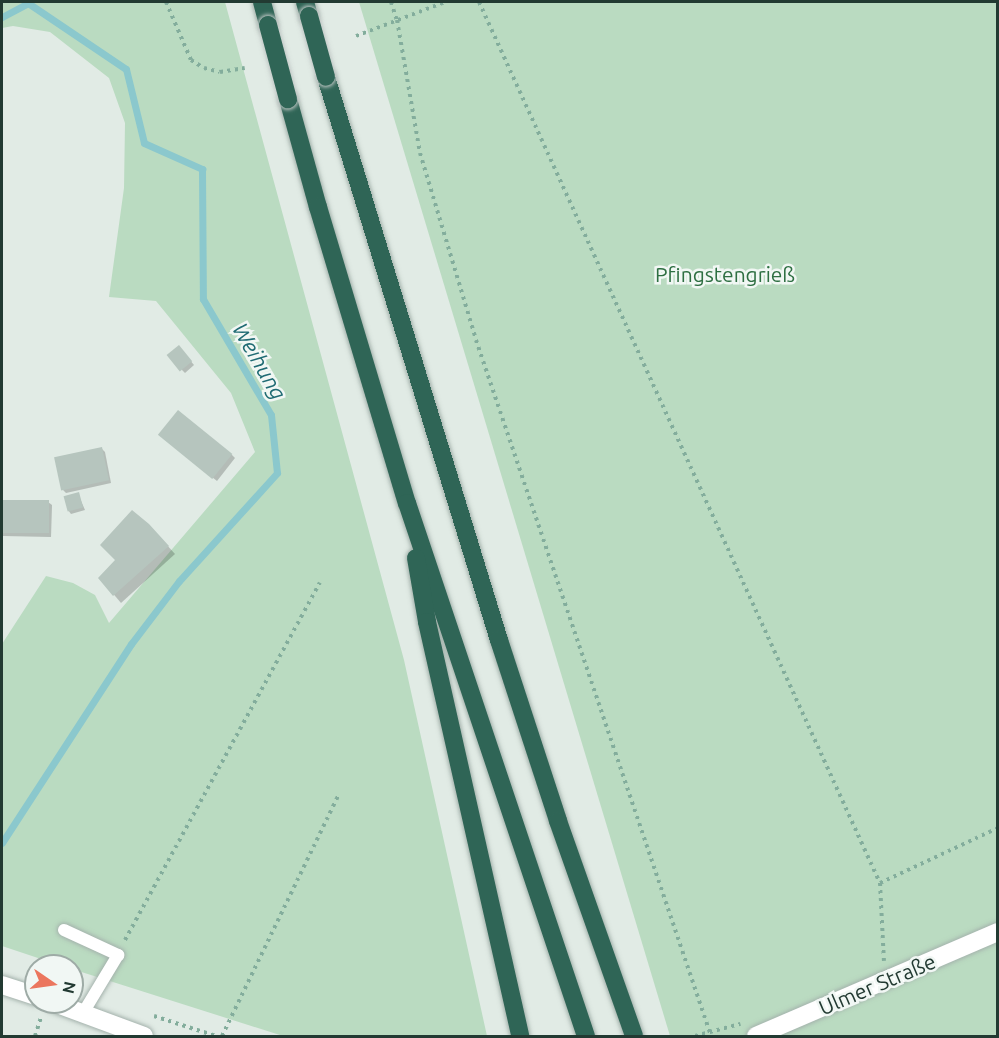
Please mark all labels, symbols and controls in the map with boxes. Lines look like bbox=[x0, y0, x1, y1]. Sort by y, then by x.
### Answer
park label: Pfingstengrieß bbox=[655, 261, 795, 287]
water label: Weihung bbox=[228, 318, 292, 404]
street label: Ulmer Straße bbox=[815, 948, 939, 1020]
north arrow bbox=[24, 954, 84, 1014]
text: N bbox=[59, 980, 80, 995]

